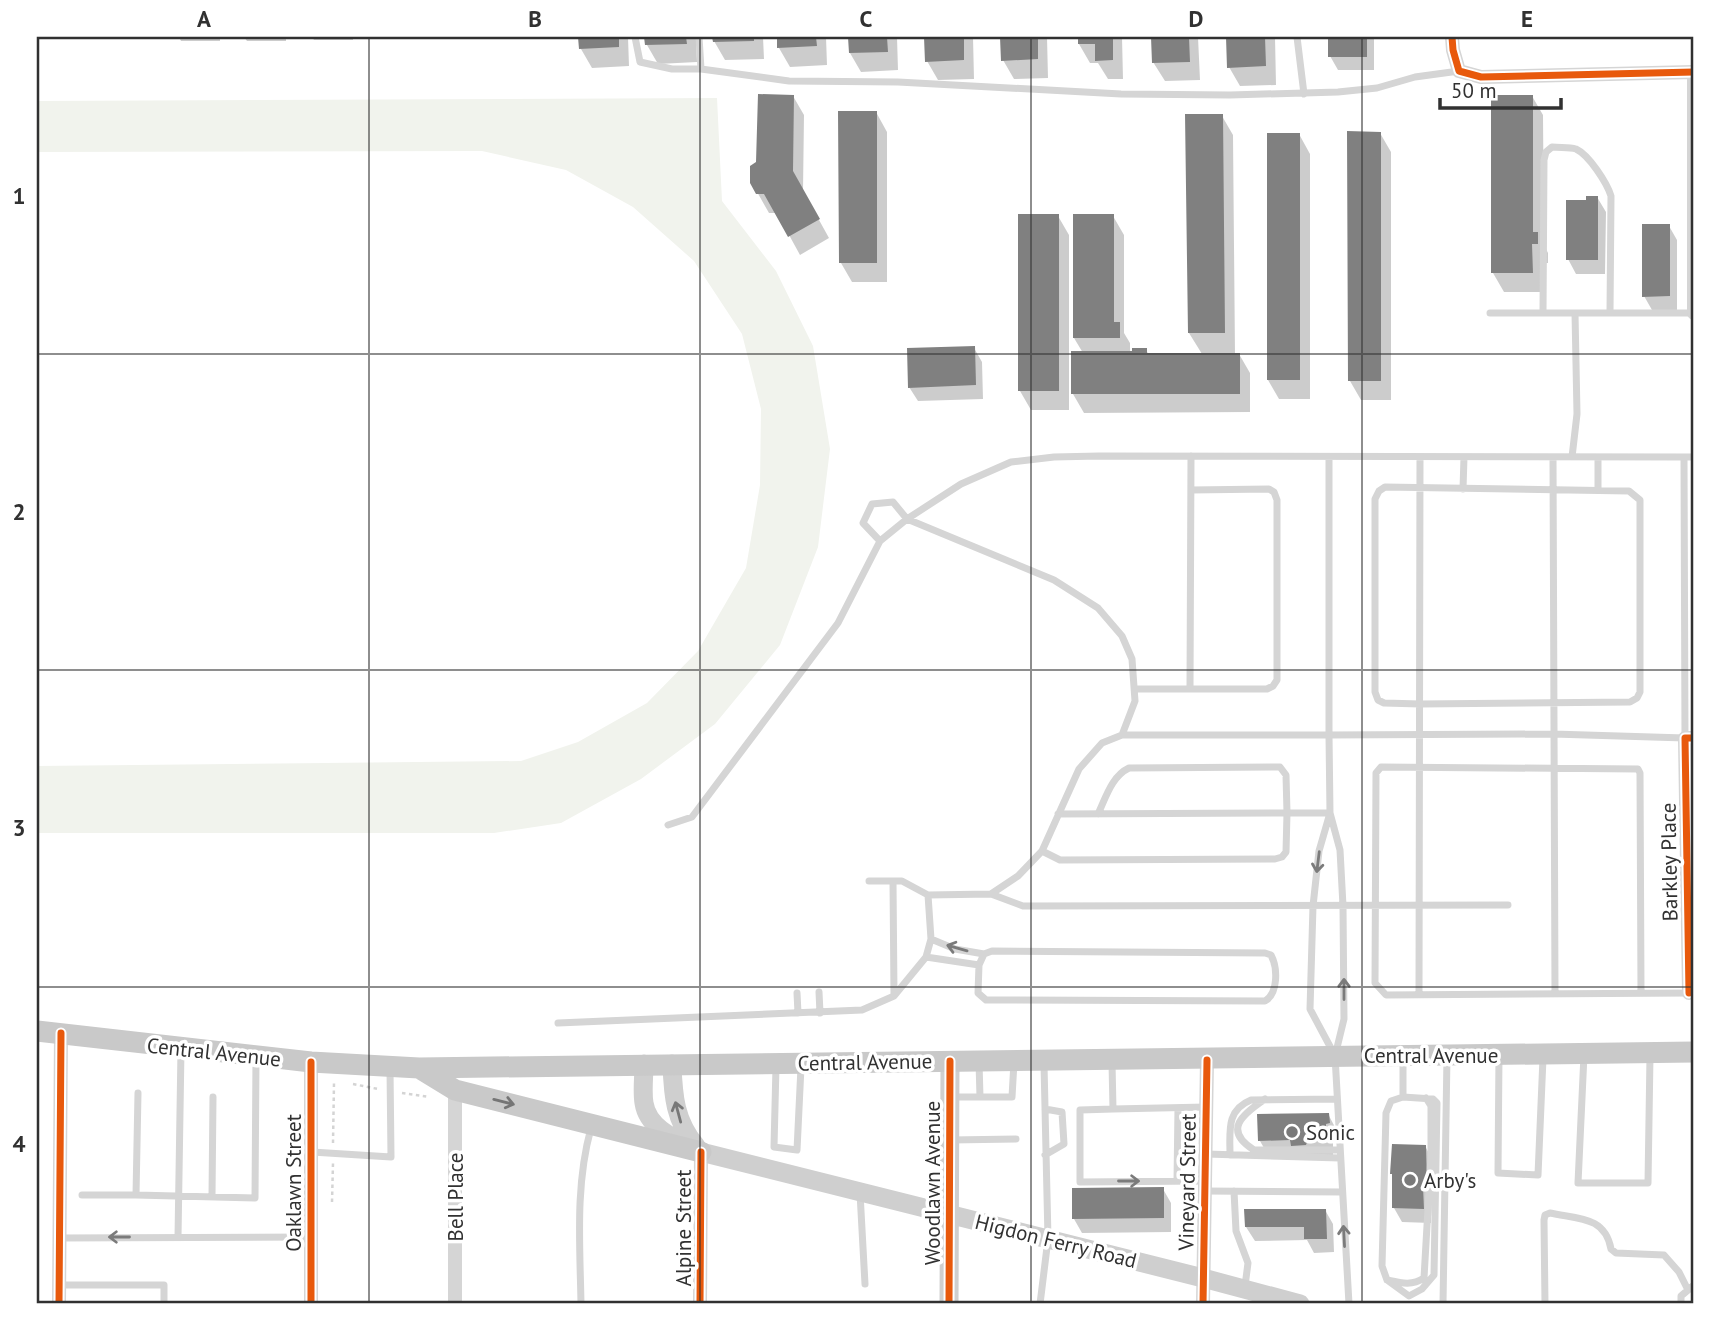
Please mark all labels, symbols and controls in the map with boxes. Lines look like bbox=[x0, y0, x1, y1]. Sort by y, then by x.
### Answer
text: A bbox=[197, 4, 211, 33]
text: B bbox=[528, 4, 542, 33]
text: C bbox=[860, 4, 873, 33]
text: D bbox=[1189, 4, 1203, 33]
text: E bbox=[1521, 4, 1533, 33]
scale bar bbox=[1440, 66, 1561, 110]
text: 50 m bbox=[1451, 77, 1497, 104]
text: 1 bbox=[12, 181, 26, 210]
text: 2 bbox=[12, 497, 26, 526]
street label: Barkley Place bbox=[1654, 802, 1684, 922]
text: 3 bbox=[12, 813, 26, 842]
one-way arrow bbox=[1311, 850, 1324, 872]
one-way arrow bbox=[946, 940, 968, 953]
one-way arrow bbox=[1337, 977, 1351, 1000]
street label: Central Avenue bbox=[146, 1032, 282, 1072]
street label: Central Avenue bbox=[1364, 1042, 1498, 1069]
street label: Central Avenue bbox=[797, 1047, 933, 1077]
one-way arrow bbox=[493, 1096, 515, 1109]
one-way arrow bbox=[670, 1101, 683, 1123]
street label: Woodlawn Avenue bbox=[919, 1101, 946, 1265]
street label: Vineyard Street bbox=[1172, 1113, 1202, 1252]
street label: Oaklawn Street bbox=[280, 1114, 307, 1252]
place label: Sonic bbox=[1306, 1119, 1355, 1146]
marker: Sonic bbox=[1284, 1124, 1300, 1140]
text: 4 bbox=[12, 1129, 26, 1158]
street label: Bell Place bbox=[442, 1153, 469, 1241]
place label: Arby's bbox=[1424, 1167, 1476, 1194]
street label: Alpine Street bbox=[670, 1170, 697, 1286]
marker: Arby's bbox=[1402, 1172, 1418, 1188]
one-way arrow bbox=[1117, 1174, 1140, 1188]
street label: Higdon Ferry Road bbox=[972, 1208, 1140, 1274]
one-way arrow bbox=[1337, 1225, 1350, 1248]
one-way arrow bbox=[108, 1231, 131, 1244]

